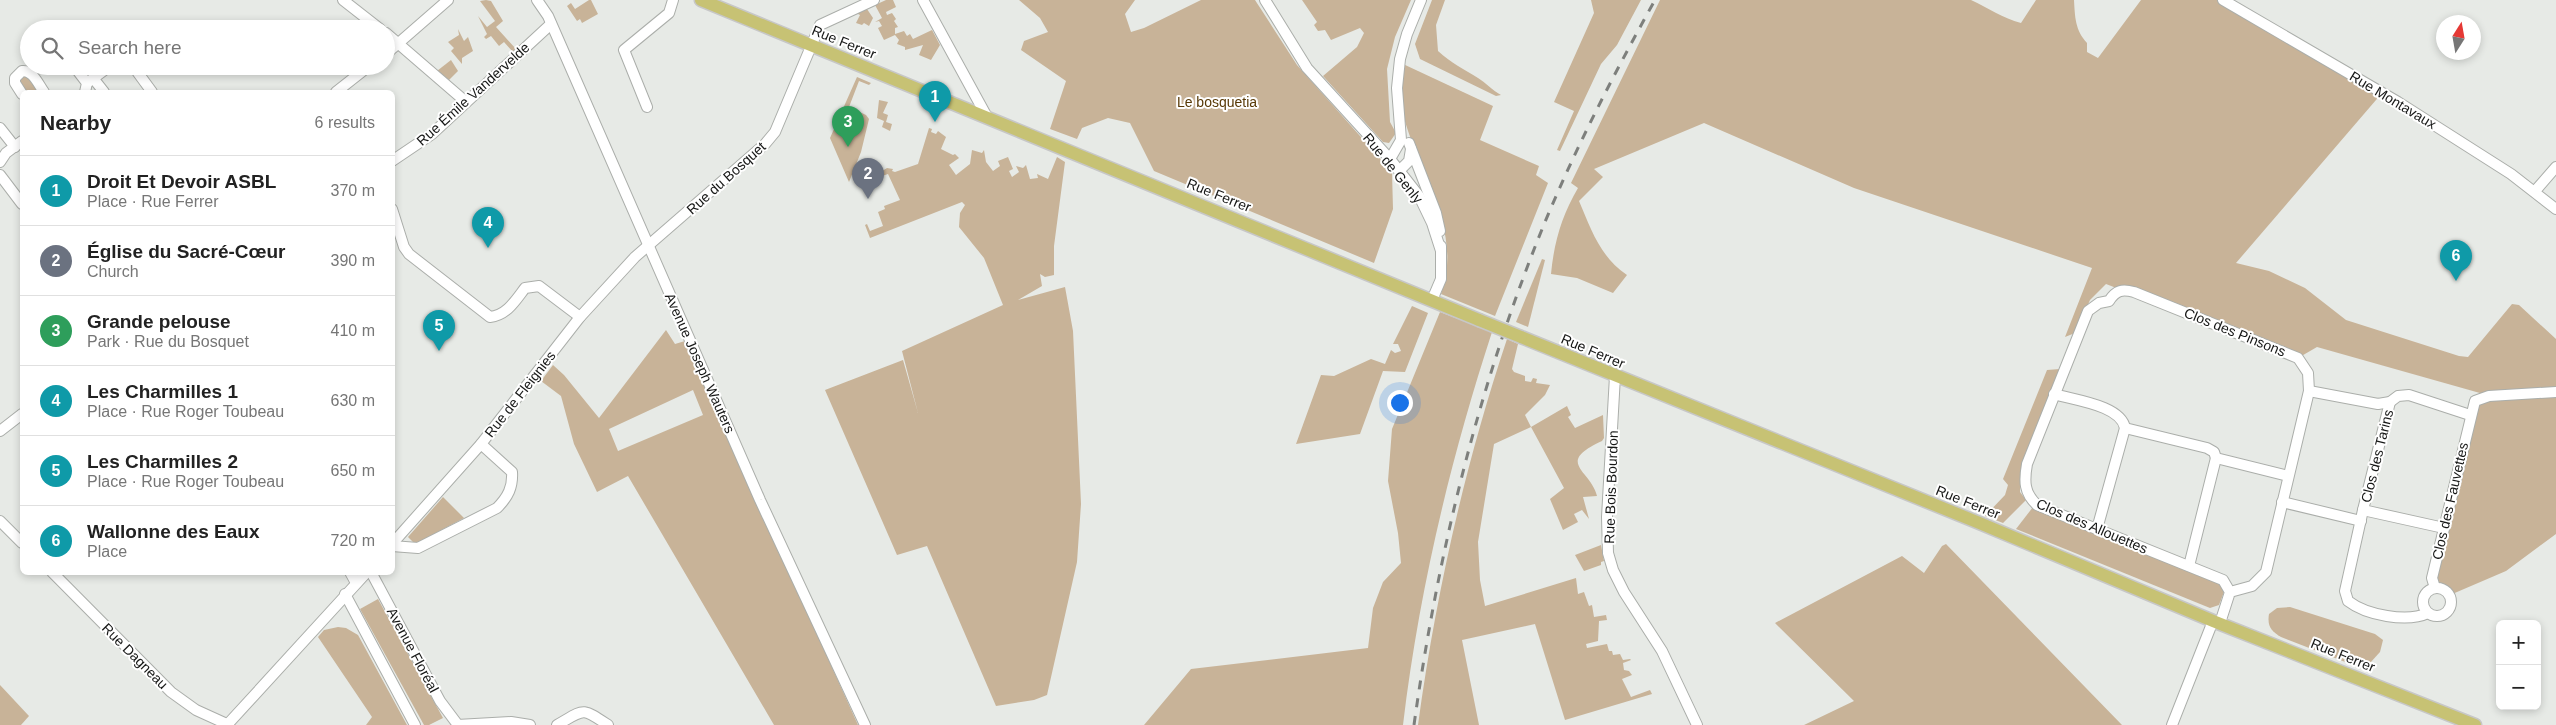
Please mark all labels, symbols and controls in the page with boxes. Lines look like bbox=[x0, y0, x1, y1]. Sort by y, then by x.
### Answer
north arrow bbox=[2436, 15, 2481, 60]
search box bbox=[20, 20, 395, 75]
street label: Rue Ferrer bbox=[810, 22, 879, 62]
icon: search bbox=[38, 34, 66, 62]
text: Search here bbox=[78, 37, 182, 58]
street label: Rue Émile Vandervelde bbox=[413, 39, 533, 149]
street label: Rue Montavaux bbox=[2347, 68, 2439, 132]
pin: 1 bbox=[919, 81, 951, 122]
park label: Le bosquetia bbox=[1177, 94, 1257, 110]
pin: 3 bbox=[832, 106, 864, 147]
text: Nearby bbox=[40, 111, 111, 134]
text: 6 results bbox=[315, 114, 375, 131]
street label: Rue de Genly bbox=[1360, 130, 1426, 206]
street label: Rue du Bosquet bbox=[683, 138, 769, 218]
pin: 2 bbox=[852, 158, 884, 199]
text: Droit Et Devoir ASBL bbox=[87, 171, 276, 192]
street label: Rue Ferrer bbox=[1185, 175, 1254, 215]
text: 1 bbox=[52, 182, 60, 199]
text: 370 m bbox=[331, 182, 375, 199]
text: Place · Rue Ferrer bbox=[87, 193, 219, 210]
pin: 4 bbox=[472, 207, 504, 248]
pin: 6 bbox=[2440, 240, 2472, 281]
text: Église du Sacré-Cœur bbox=[87, 241, 286, 262]
text: 2 bbox=[52, 252, 60, 269]
text: 390 m bbox=[331, 252, 375, 269]
text: Church bbox=[87, 263, 139, 280]
street label: Avenue Joseph Wauters bbox=[662, 290, 738, 436]
street label: Clos des Pinsons bbox=[2182, 304, 2288, 360]
pin: 5 bbox=[423, 310, 455, 351]
text: Grande pelouse bbox=[87, 311, 231, 332]
text: 3 bbox=[52, 322, 60, 339]
text: 410 m bbox=[331, 322, 375, 339]
street label: Rue Ferrer bbox=[1559, 330, 1628, 372]
text: Park · Rue du Bosquet bbox=[87, 333, 249, 350]
street label: Rue de Fleignies bbox=[481, 348, 559, 440]
text: Les Charmilles 1 bbox=[87, 381, 238, 402]
your location bbox=[1387, 390, 1413, 416]
text: 4 bbox=[52, 392, 60, 409]
text: 630 m bbox=[331, 392, 375, 409]
text: Place · Rue Roger Toubeau bbox=[87, 403, 284, 420]
street label: Clos des Tarins bbox=[2358, 408, 2396, 504]
street label: Rue Bois Bourdon bbox=[1601, 430, 1621, 544]
street label: Clos des Fauvettes bbox=[2429, 441, 2471, 561]
text: Les Charmilles 2 bbox=[87, 451, 238, 472]
text: 5 bbox=[52, 462, 60, 479]
text: 650 m bbox=[331, 462, 375, 479]
text: Place · Rue Roger Toubeau bbox=[87, 473, 284, 490]
street label: Rue Ferrer bbox=[1934, 482, 2003, 522]
street label: Clos des Allouettes bbox=[2034, 495, 2150, 557]
text: Wallonne des Eaux bbox=[87, 521, 259, 542]
text: 6 bbox=[52, 532, 60, 549]
text: 720 m bbox=[331, 532, 375, 549]
text: Place bbox=[87, 543, 127, 560]
street label: Avenue Floréal bbox=[384, 605, 442, 695]
street label: Rue Dagneau bbox=[99, 620, 171, 692]
map controls bbox=[2496, 620, 2541, 710]
button: + bbox=[2496, 620, 2541, 665]
street label: Rue Ferrer bbox=[2309, 635, 2378, 675]
button: − bbox=[2496, 665, 2541, 710]

